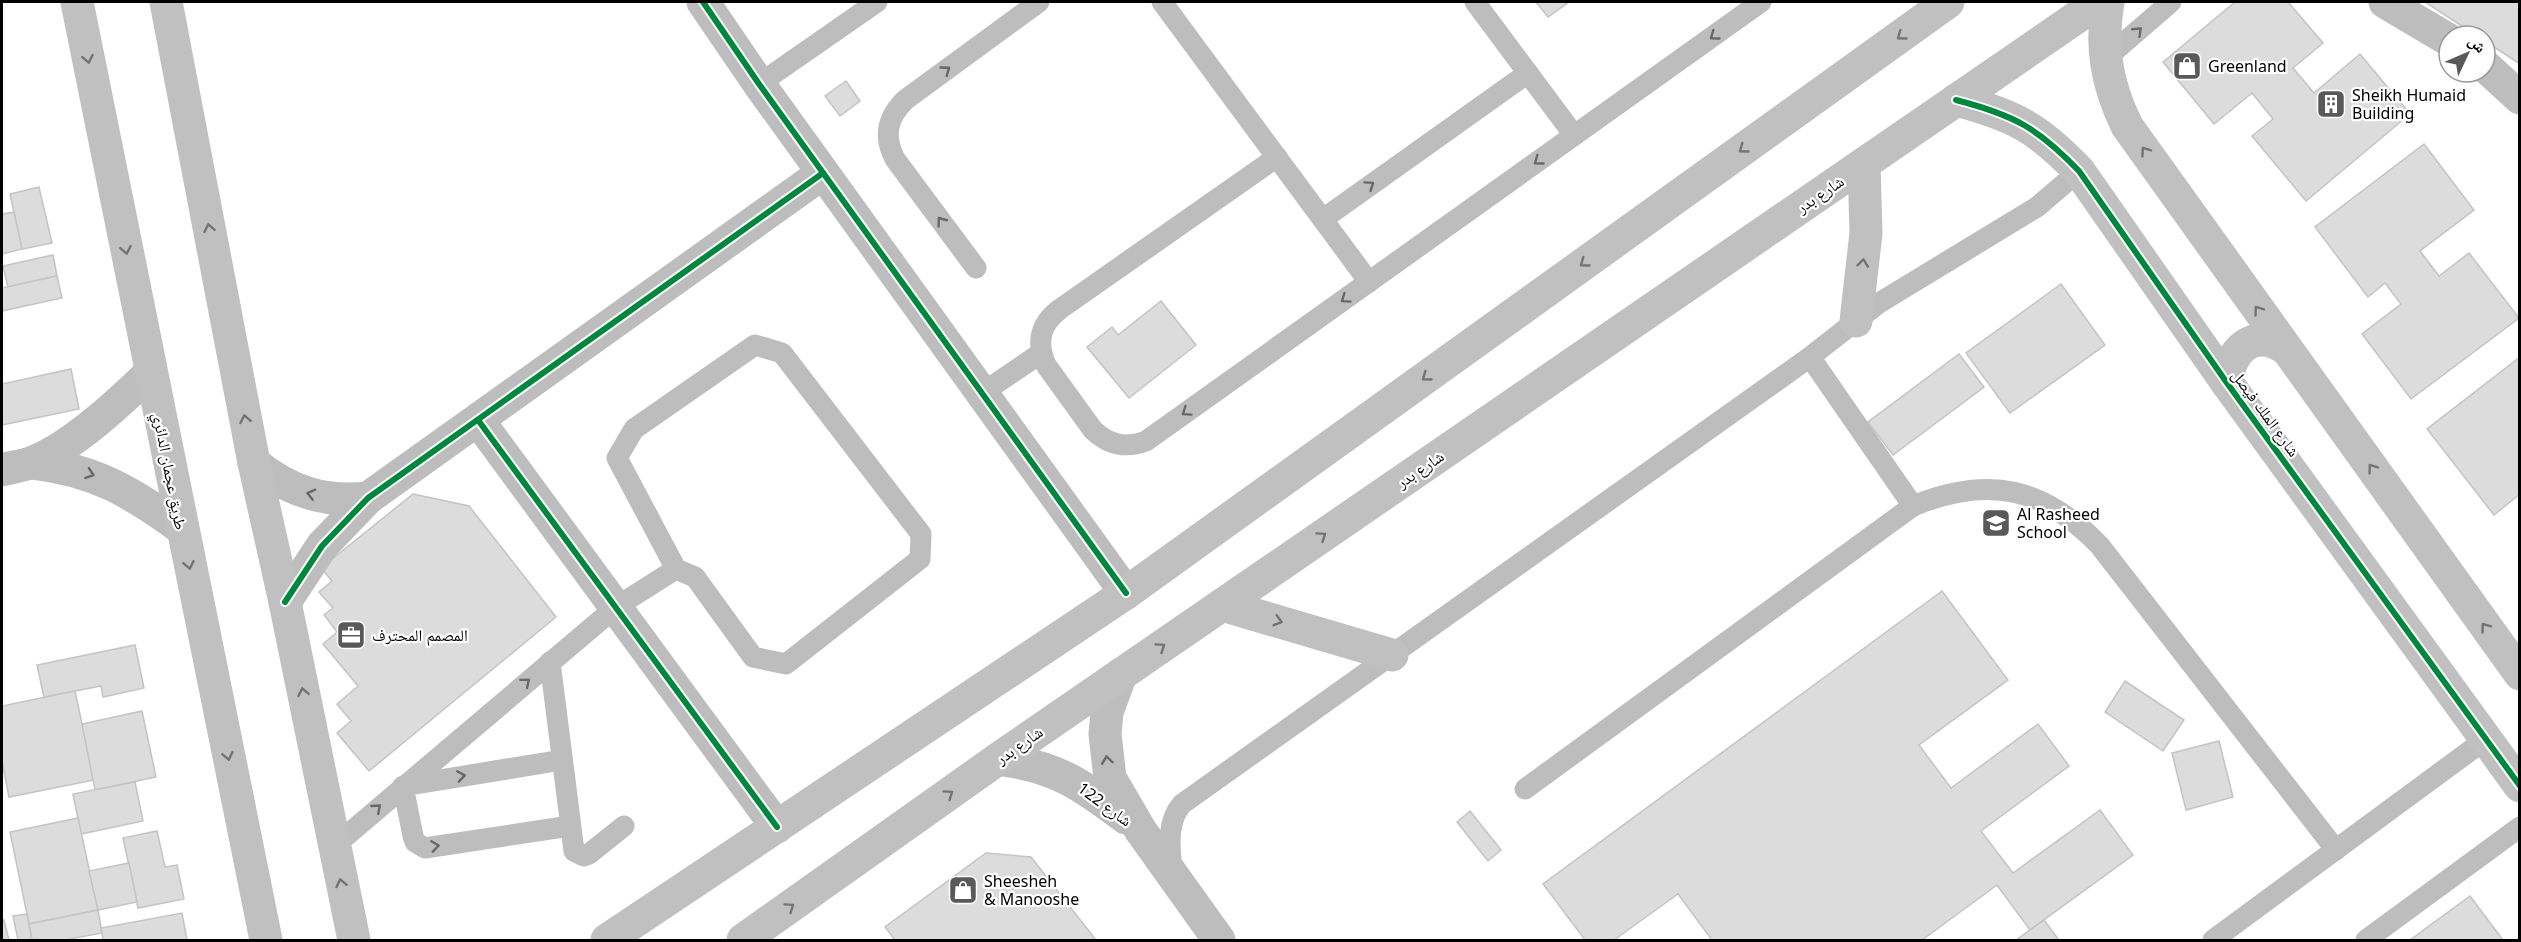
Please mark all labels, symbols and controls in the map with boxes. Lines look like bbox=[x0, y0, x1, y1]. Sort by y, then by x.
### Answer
north arrow bbox=[2437, 24, 2497, 84]
one-way arrow bbox=[2131, 27, 2142, 38]
one-way arrow bbox=[1709, 28, 1720, 39]
one-way arrow bbox=[1896, 29, 1907, 40]
text: ش bbox=[2464, 30, 2492, 57]
shop icon: Greenland bbox=[2171, 50, 2203, 82]
one-way arrow bbox=[81, 54, 94, 64]
place label: Greenland bbox=[2208, 55, 2287, 77]
one-way arrow bbox=[940, 66, 951, 77]
place label: Sheikh Humaid Building bbox=[2352, 84, 2466, 124]
building icon: Sheikh Humaid Building bbox=[2315, 88, 2347, 120]
one-way arrow bbox=[1738, 142, 1749, 153]
one-way arrow bbox=[2141, 147, 2152, 158]
one-way arrow bbox=[1534, 154, 1545, 165]
street label: شارع بدر bbox=[1791, 170, 1848, 218]
one-way arrow bbox=[1364, 181, 1375, 192]
one-way arrow bbox=[937, 217, 948, 228]
one-way arrow bbox=[203, 223, 216, 233]
one-way arrow bbox=[119, 245, 132, 255]
one-way arrow bbox=[1580, 256, 1591, 267]
one-way arrow bbox=[1856, 258, 1868, 267]
one-way arrow bbox=[1341, 292, 1352, 303]
one-way arrow bbox=[2254, 305, 2265, 316]
street label: شارع الملك فيصل bbox=[2227, 365, 2305, 461]
one-way arrow bbox=[1422, 370, 1433, 381]
one-way arrow bbox=[1182, 405, 1193, 416]
street label: طريق عجمان الدائري bbox=[146, 410, 192, 532]
one-way arrow bbox=[240, 415, 252, 424]
street label: شارع بدر bbox=[1391, 445, 1448, 493]
one-way arrow bbox=[2368, 464, 2379, 475]
one-way arrow bbox=[84, 467, 95, 480]
one-way arrow bbox=[306, 489, 316, 502]
place label: Al Rasheed School bbox=[2017, 503, 2100, 543]
school or university icon: Al Rasheed School bbox=[1980, 507, 2012, 539]
one-way arrow bbox=[1315, 532, 1326, 543]
one-way arrow bbox=[182, 560, 195, 570]
one-way arrow bbox=[1272, 614, 1283, 626]
office icon: المصمم المحترف bbox=[335, 619, 367, 651]
one-way arrow bbox=[2481, 622, 2492, 633]
place label: المصمم المحترف bbox=[372, 624, 468, 646]
one-way arrow bbox=[1155, 643, 1166, 654]
one-way arrow bbox=[519, 678, 530, 689]
one-way arrow bbox=[297, 688, 310, 698]
street label: شارع بدر bbox=[990, 721, 1047, 770]
one-way arrow bbox=[221, 751, 234, 761]
one-way arrow bbox=[1101, 756, 1113, 765]
one-way arrow bbox=[457, 771, 466, 783]
street label: شارع 122 bbox=[1073, 777, 1137, 831]
one-way arrow bbox=[943, 790, 954, 801]
one-way arrow bbox=[371, 804, 381, 815]
one-way arrow bbox=[431, 841, 440, 853]
place label: Sheesheh & Manooshe bbox=[984, 870, 1079, 910]
shop icon: Sheesheh & Manooshe bbox=[947, 874, 979, 906]
one-way arrow bbox=[336, 879, 349, 889]
one-way arrow bbox=[784, 903, 795, 914]

